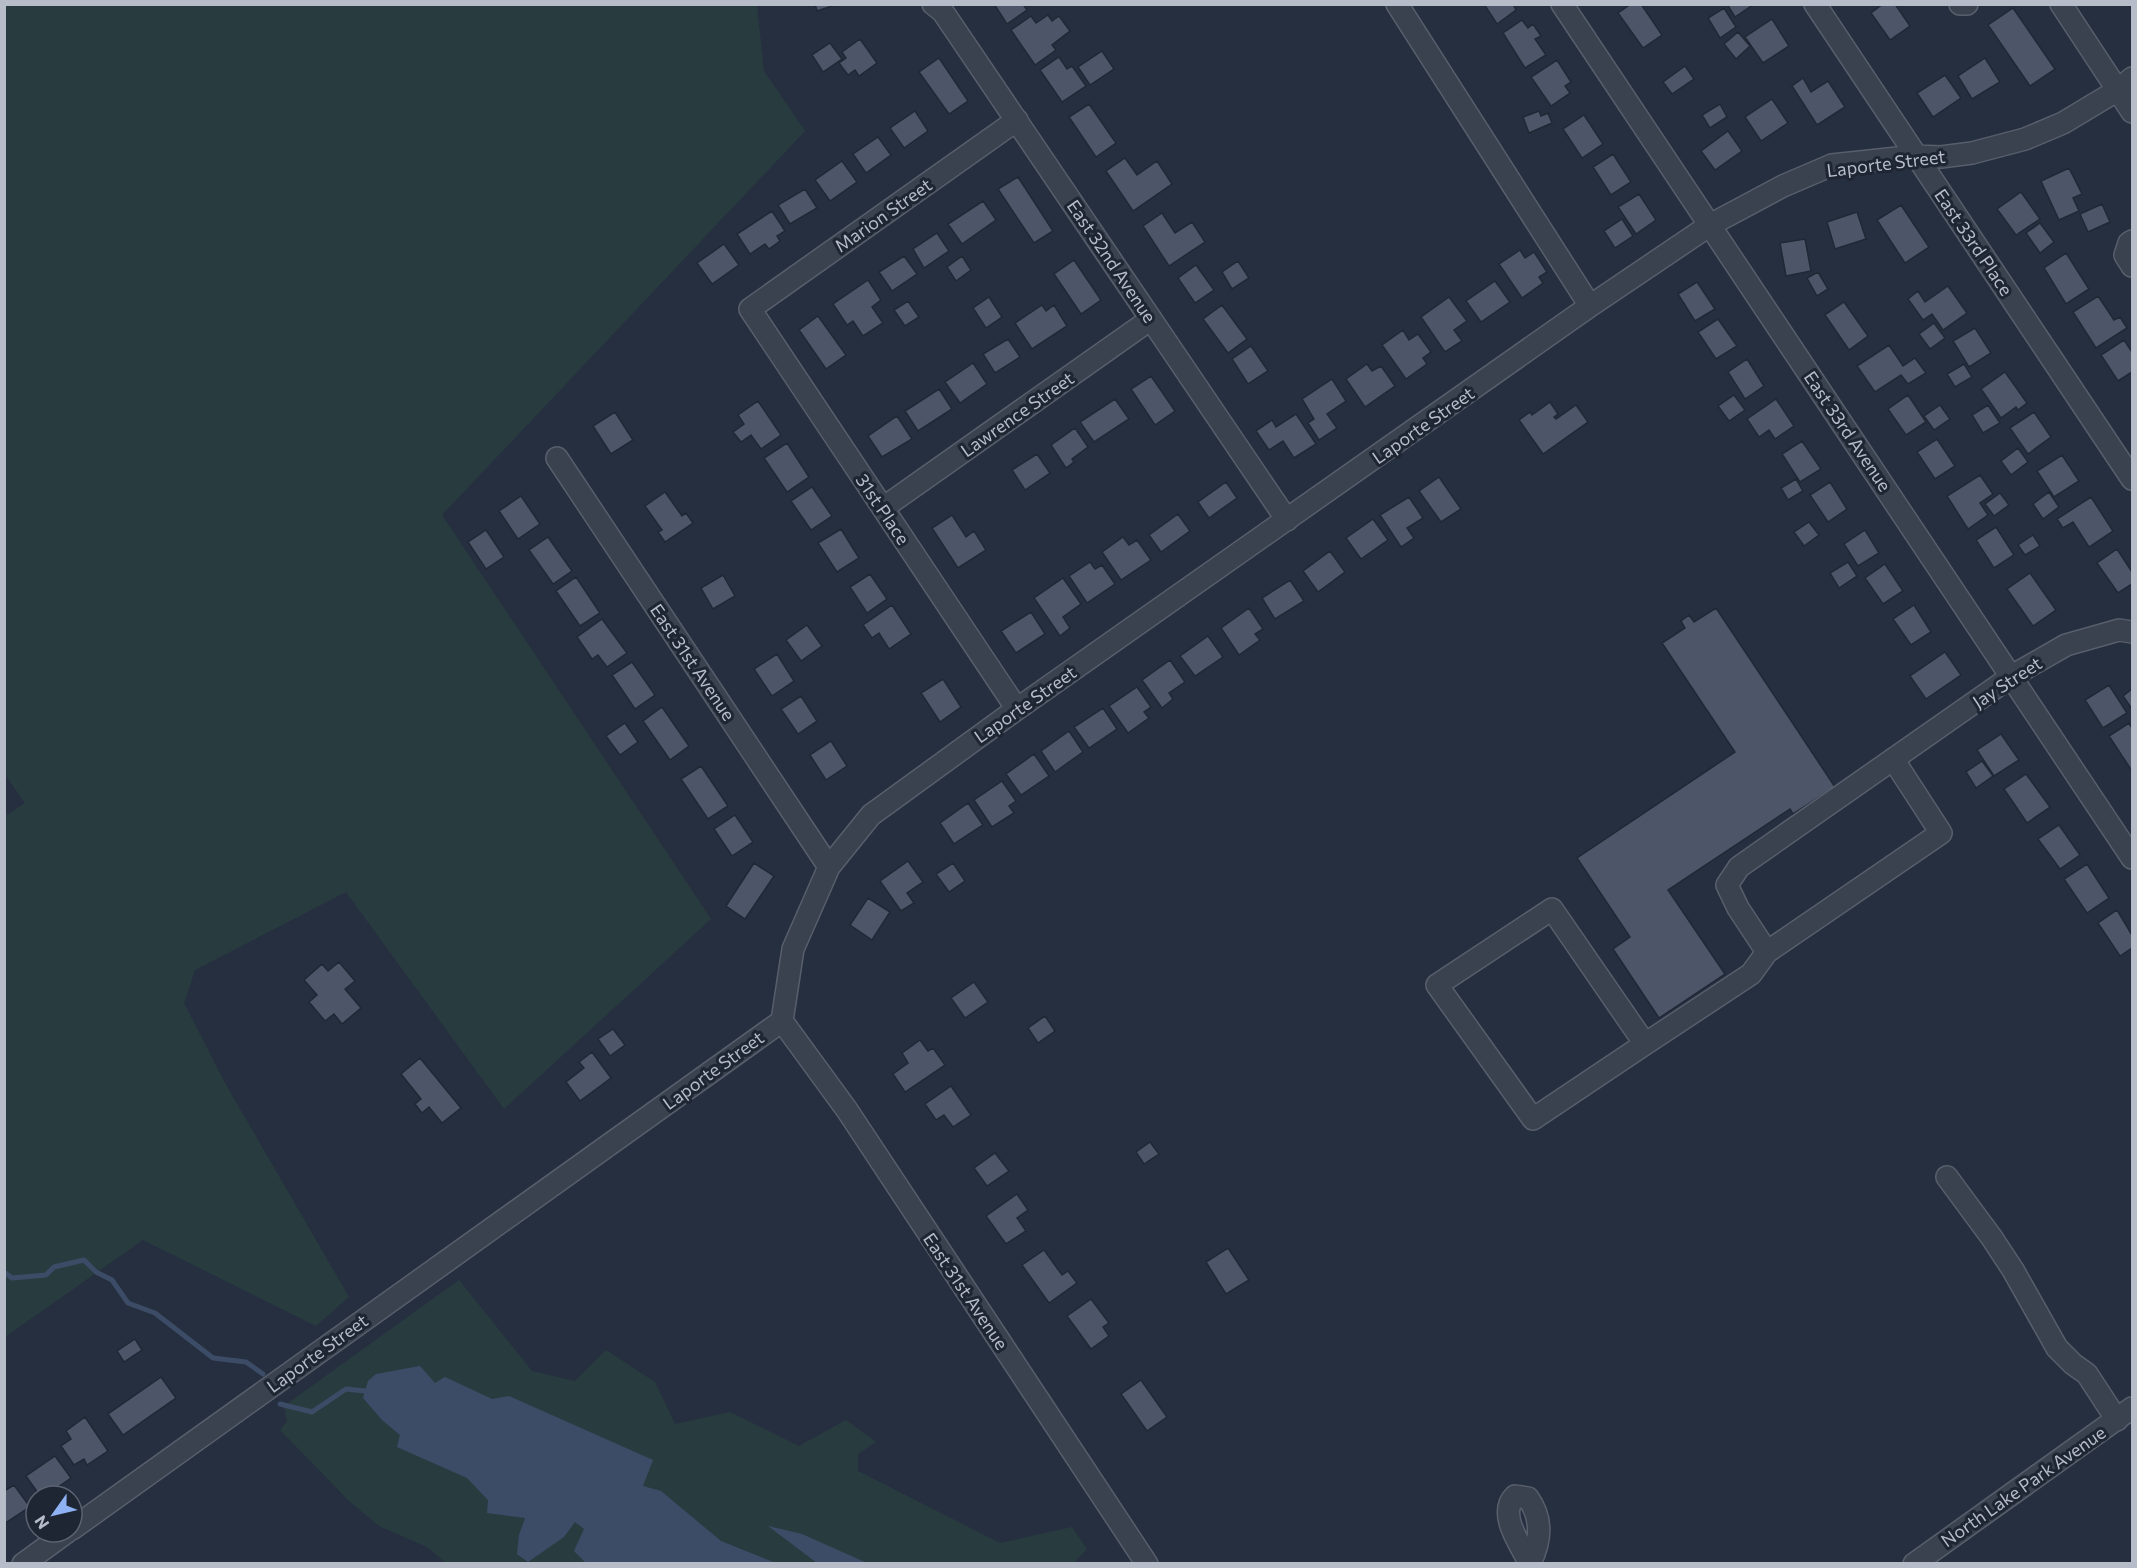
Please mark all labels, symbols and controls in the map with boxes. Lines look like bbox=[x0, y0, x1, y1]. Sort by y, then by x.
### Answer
street label: Laporte Street bbox=[1825, 145, 1947, 181]
street label: Marion Street bbox=[830, 173, 936, 257]
street label: East 33rd Place bbox=[1930, 184, 2018, 300]
street label: East 32nd Avenue bbox=[1063, 195, 1161, 327]
street label: Lawrence Street bbox=[956, 367, 1078, 461]
street label: East 33rd Avenue bbox=[1800, 367, 1896, 495]
street label: Laporte Street bbox=[1368, 382, 1478, 468]
street label: 31st Place bbox=[851, 469, 915, 549]
street label: East 31st Avenue bbox=[646, 599, 740, 725]
street label: Jay Street bbox=[1968, 652, 2046, 712]
street label: Laporte Street bbox=[970, 661, 1080, 747]
street label: Laporte Street bbox=[658, 1026, 768, 1114]
street label: East 31st Avenue bbox=[919, 1228, 1013, 1354]
street label: Laporte Street bbox=[262, 1309, 372, 1397]
street label: North Lake Park Avenue bbox=[1937, 1421, 2109, 1551]
north arrow bbox=[24, 1484, 84, 1544]
text: N bbox=[30, 1512, 52, 1533]

